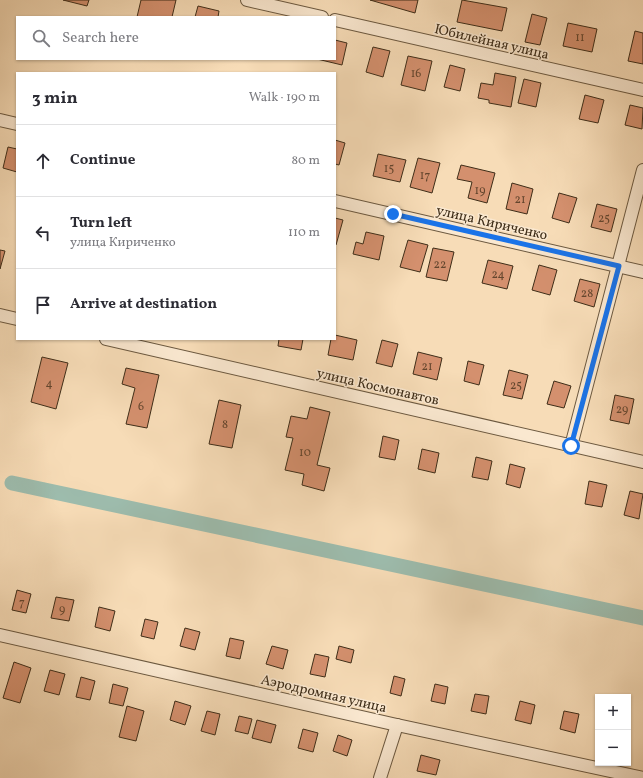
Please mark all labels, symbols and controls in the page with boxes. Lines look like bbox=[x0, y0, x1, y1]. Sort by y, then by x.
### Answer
search box bbox=[16, 16, 336, 60]
street label: Юбилейная улица bbox=[432, 20, 551, 65]
icon: search bbox=[30, 27, 52, 49]
text: Search here bbox=[62, 28, 139, 49]
house number: 11 bbox=[575, 30, 585, 46]
house number: 16 bbox=[411, 66, 421, 82]
text: 3 min bbox=[32, 87, 78, 110]
text: Walk · 190 m bbox=[249, 89, 320, 107]
icon: ahead bbox=[32, 150, 54, 172]
text: Continue bbox=[70, 150, 135, 171]
text: 80 m bbox=[291, 152, 320, 170]
house number: 15 bbox=[384, 161, 394, 177]
house number: 17 bbox=[420, 168, 430, 184]
house number: 19 bbox=[475, 183, 485, 199]
house number: 21 bbox=[514, 192, 526, 208]
street label: улица Кириченко bbox=[434, 201, 549, 246]
route end bbox=[384, 205, 402, 223]
house number: 25 bbox=[598, 211, 610, 227]
text: Turn left bbox=[70, 213, 132, 234]
icon: left bbox=[32, 222, 54, 244]
text: 110 m bbox=[288, 224, 320, 242]
text: улица Кириченко bbox=[70, 234, 176, 252]
house number: 22 bbox=[434, 257, 446, 273]
house number: 24 bbox=[491, 267, 505, 283]
house number: 28 bbox=[581, 286, 593, 302]
icon: arrive bbox=[32, 294, 54, 316]
text: Arrive at destination bbox=[70, 294, 217, 315]
house number: 21 bbox=[421, 359, 433, 375]
street label: улица Космонавтов bbox=[315, 364, 441, 411]
house number: 4 bbox=[45, 376, 53, 392]
house number: 25 bbox=[510, 378, 522, 394]
house number: 6 bbox=[138, 399, 144, 415]
house number: 29 bbox=[616, 402, 628, 418]
house number: 8 bbox=[222, 417, 228, 433]
route start bbox=[562, 437, 580, 455]
house number: 10 bbox=[299, 445, 311, 461]
house number: 7 bbox=[19, 595, 25, 611]
house number: 9 bbox=[59, 602, 65, 618]
street label: Аэродромная улица bbox=[259, 671, 388, 718]
map controls bbox=[595, 694, 631, 766]
button: + bbox=[595, 694, 631, 730]
button: − bbox=[595, 730, 631, 766]

